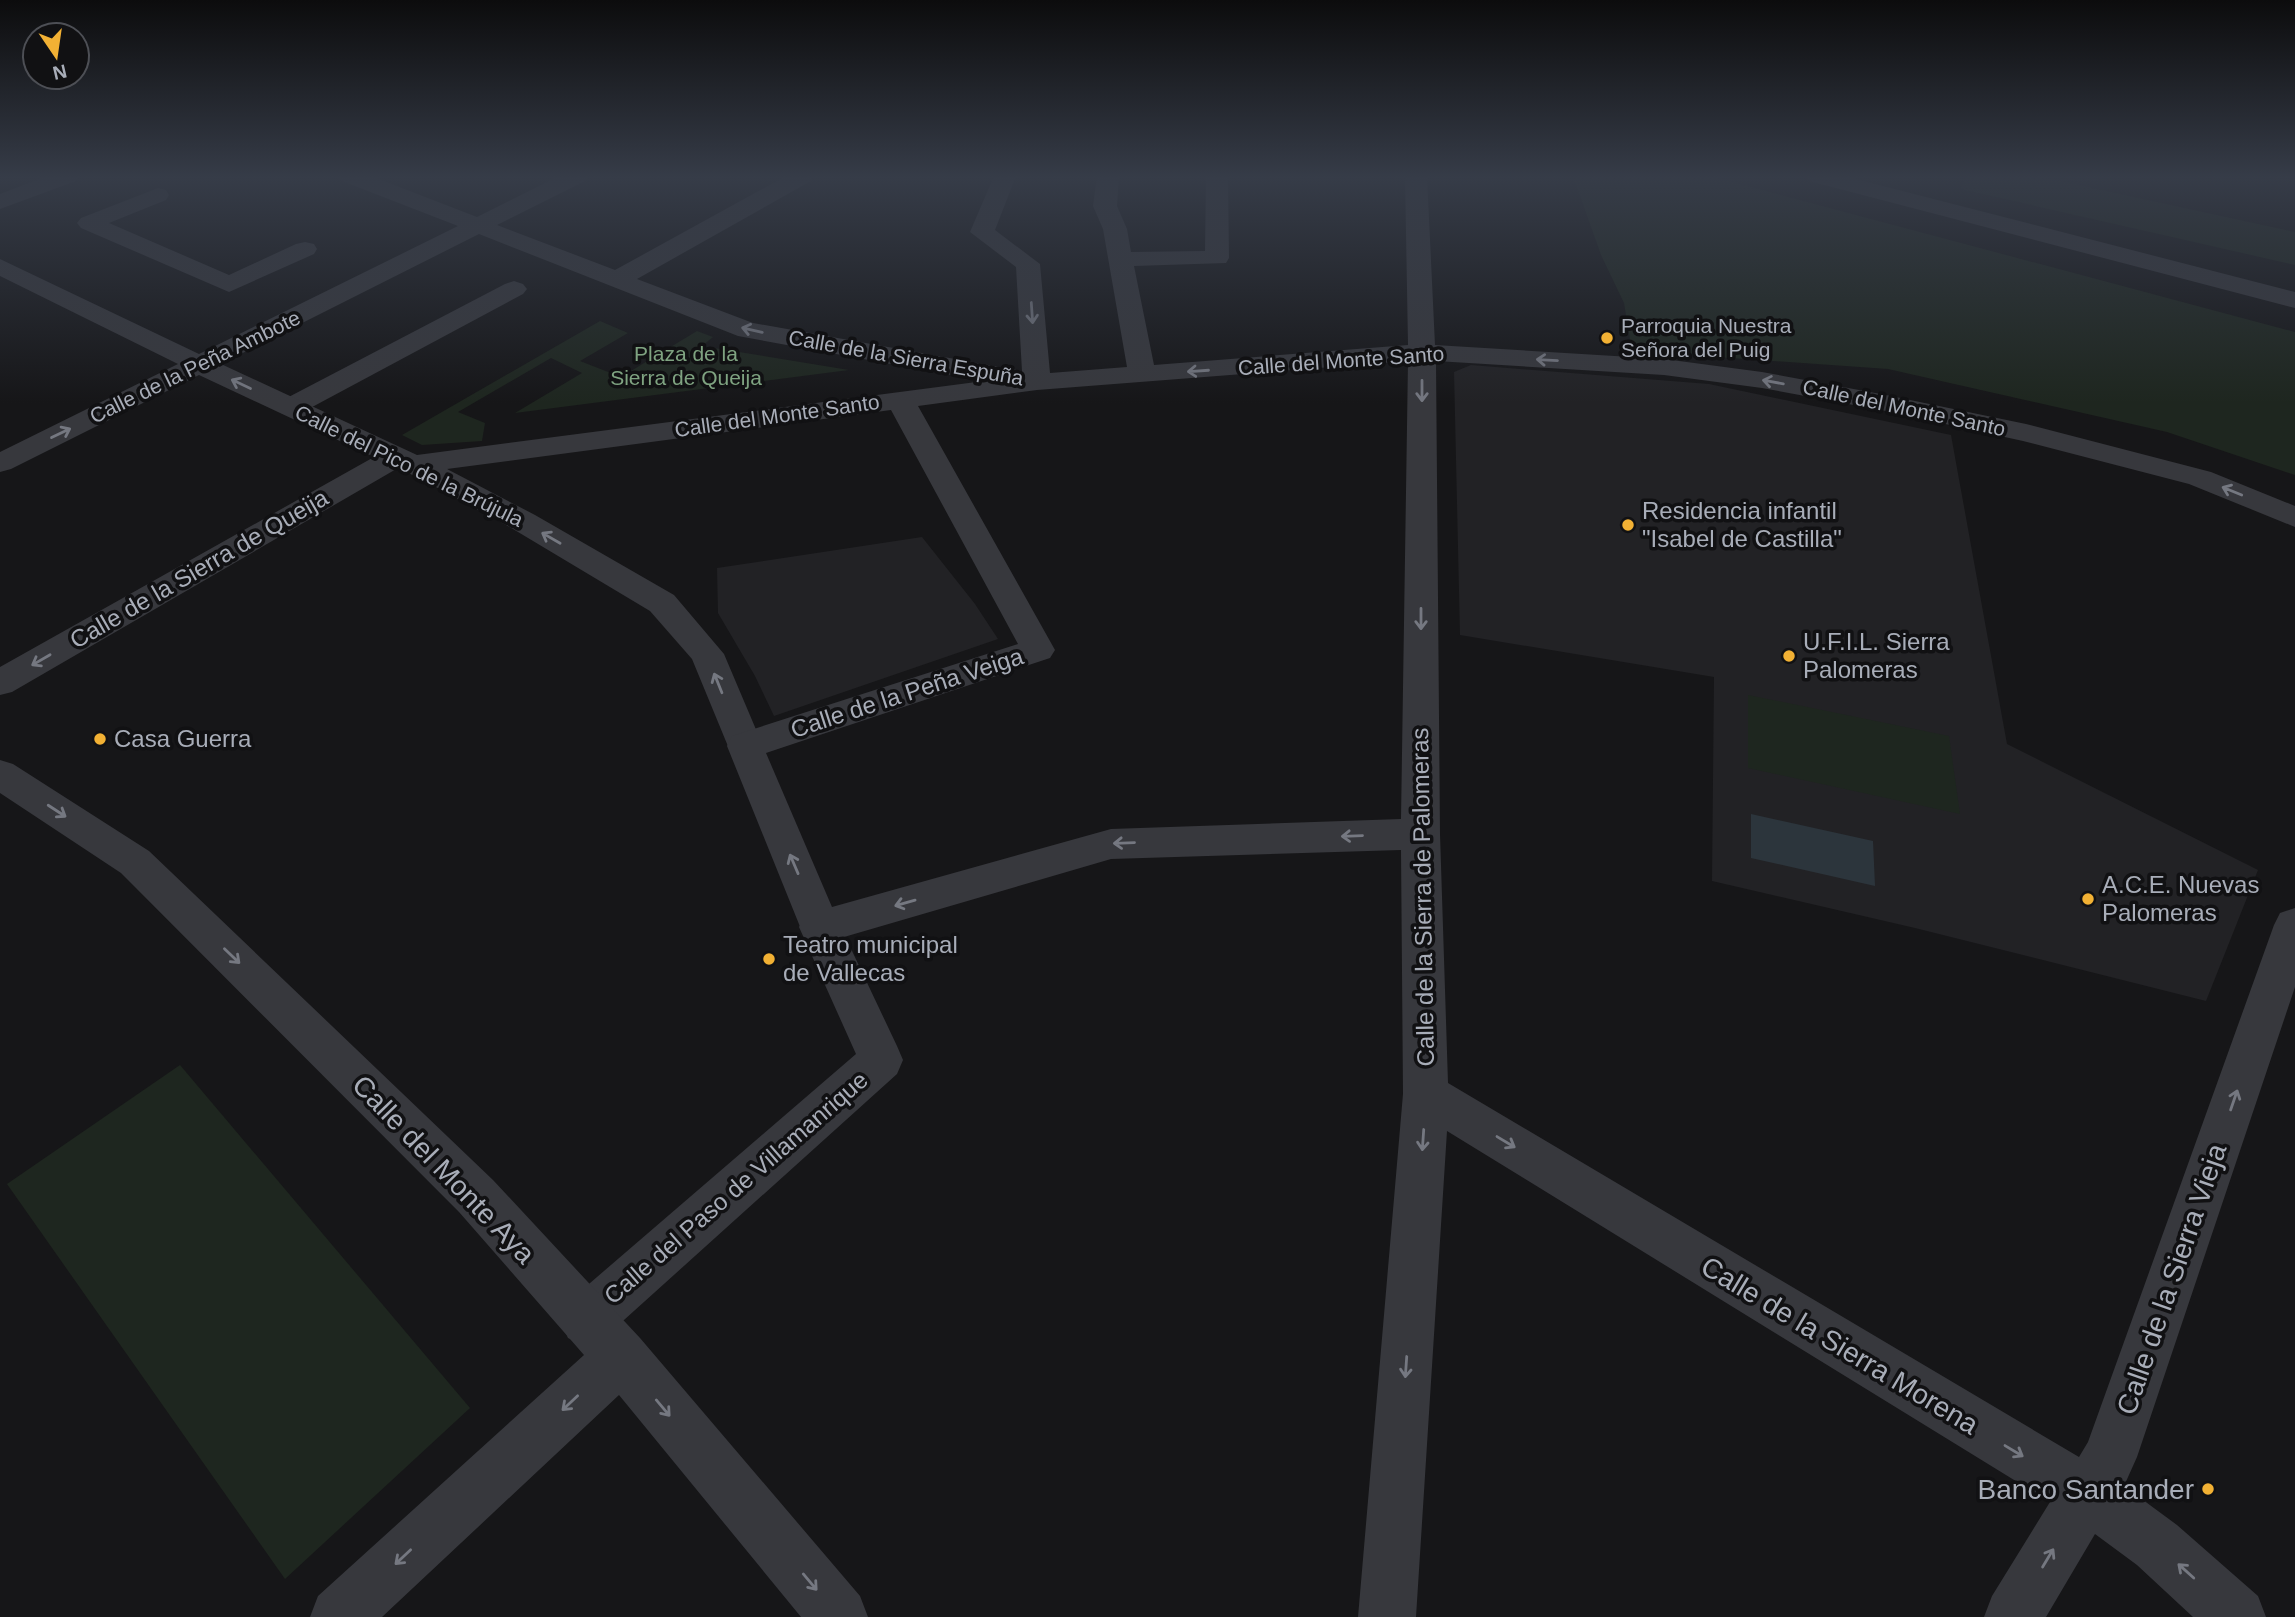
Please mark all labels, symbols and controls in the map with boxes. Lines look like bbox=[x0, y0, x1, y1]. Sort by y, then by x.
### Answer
north arrow bbox=[21, 21, 91, 91]
text: N bbox=[51, 60, 69, 84]
one-way arrow bbox=[1026, 302, 1039, 324]
street label: Calle de la Peña Ambote bbox=[86, 306, 304, 428]
place label: Parroquia Nuestra Señora del Puig bbox=[1621, 314, 1792, 361]
one-way arrow bbox=[742, 323, 764, 336]
street label: Calle de la Sierra Espuña bbox=[787, 326, 1026, 390]
marker: Parroquia Nuestra Señora del Puig bbox=[1599, 330, 1615, 346]
park label: Plaza de la Sierra de Queija bbox=[610, 342, 762, 389]
street label: Calle del Monte Santo bbox=[1237, 342, 1445, 379]
one-way arrow bbox=[1536, 353, 1558, 366]
one-way arrow bbox=[1186, 364, 1209, 377]
one-way arrow bbox=[1762, 375, 1785, 388]
street label: Calle del Monte Santo bbox=[1801, 375, 2008, 440]
one-way arrow bbox=[231, 377, 252, 390]
one-way arrow bbox=[1415, 380, 1429, 403]
street label: Calle del Monte Santo bbox=[673, 390, 881, 441]
street label: Calle del Pico de la Brújula bbox=[291, 400, 527, 531]
one-way arrow bbox=[50, 425, 71, 439]
street label: Calle de la Sierra de Queija bbox=[65, 483, 333, 654]
one-way arrow bbox=[2221, 484, 2243, 497]
place label: Residencia infantil "Isabel de Castilla" bbox=[1642, 497, 1842, 552]
marker: Residencia infantil "Isabel de Castilla" bbox=[1620, 517, 1636, 533]
one-way arrow bbox=[542, 531, 562, 545]
one-way arrow bbox=[1414, 607, 1428, 630]
place label: U.F.I.L. Sierra Palomeras bbox=[1803, 628, 1950, 683]
street label: Calle de la Peña Veiga bbox=[787, 642, 1027, 743]
marker: U.F.I.L. Sierra Palomeras bbox=[1781, 648, 1797, 664]
one-way arrow bbox=[31, 654, 52, 667]
one-way arrow bbox=[711, 672, 724, 694]
place label: Casa Guerra bbox=[114, 725, 252, 752]
street label: Calle de la Sierra de Palomeras bbox=[1406, 727, 1439, 1067]
marker: Casa Guerra bbox=[92, 731, 108, 747]
one-way arrow bbox=[47, 805, 67, 819]
one-way arrow bbox=[1340, 829, 1363, 842]
one-way arrow bbox=[1113, 837, 1136, 850]
one-way arrow bbox=[786, 854, 799, 875]
place label: A.C.E. Nuevas Palomeras bbox=[2102, 871, 2259, 926]
marker: A.C.E. Nuevas Palomeras bbox=[2080, 891, 2096, 907]
one-way arrow bbox=[894, 897, 916, 910]
place label: Teatro municipal de Vallecas bbox=[783, 931, 958, 986]
one-way arrow bbox=[223, 947, 240, 964]
marker: Teatro municipal de Vallecas bbox=[761, 951, 777, 967]
street label: Calle del Paso de Villamanrique bbox=[599, 1066, 873, 1309]
street label: Calle del Monte Aya bbox=[346, 1069, 541, 1270]
one-way arrow bbox=[2229, 1089, 2241, 1111]
one-way arrow bbox=[1416, 1128, 1429, 1151]
one-way arrow bbox=[1495, 1135, 1515, 1149]
street label: Calle de la Sierra Vieja bbox=[2111, 1139, 2233, 1419]
street label: Calle de la Sierra Morena bbox=[1696, 1250, 1984, 1441]
one-way arrow bbox=[1399, 1355, 1412, 1378]
one-way arrow bbox=[561, 1395, 579, 1411]
one-way arrow bbox=[655, 1399, 671, 1417]
one-way arrow bbox=[2004, 1444, 2024, 1458]
place label: Banco Santander bbox=[1978, 1474, 2194, 1505]
marker: Banco Santander bbox=[2200, 1481, 2216, 1497]
one-way arrow bbox=[395, 1549, 412, 1566]
one-way arrow bbox=[2041, 1549, 2055, 1569]
one-way arrow bbox=[2178, 1564, 2196, 1580]
one-way arrow bbox=[802, 1573, 817, 1591]

